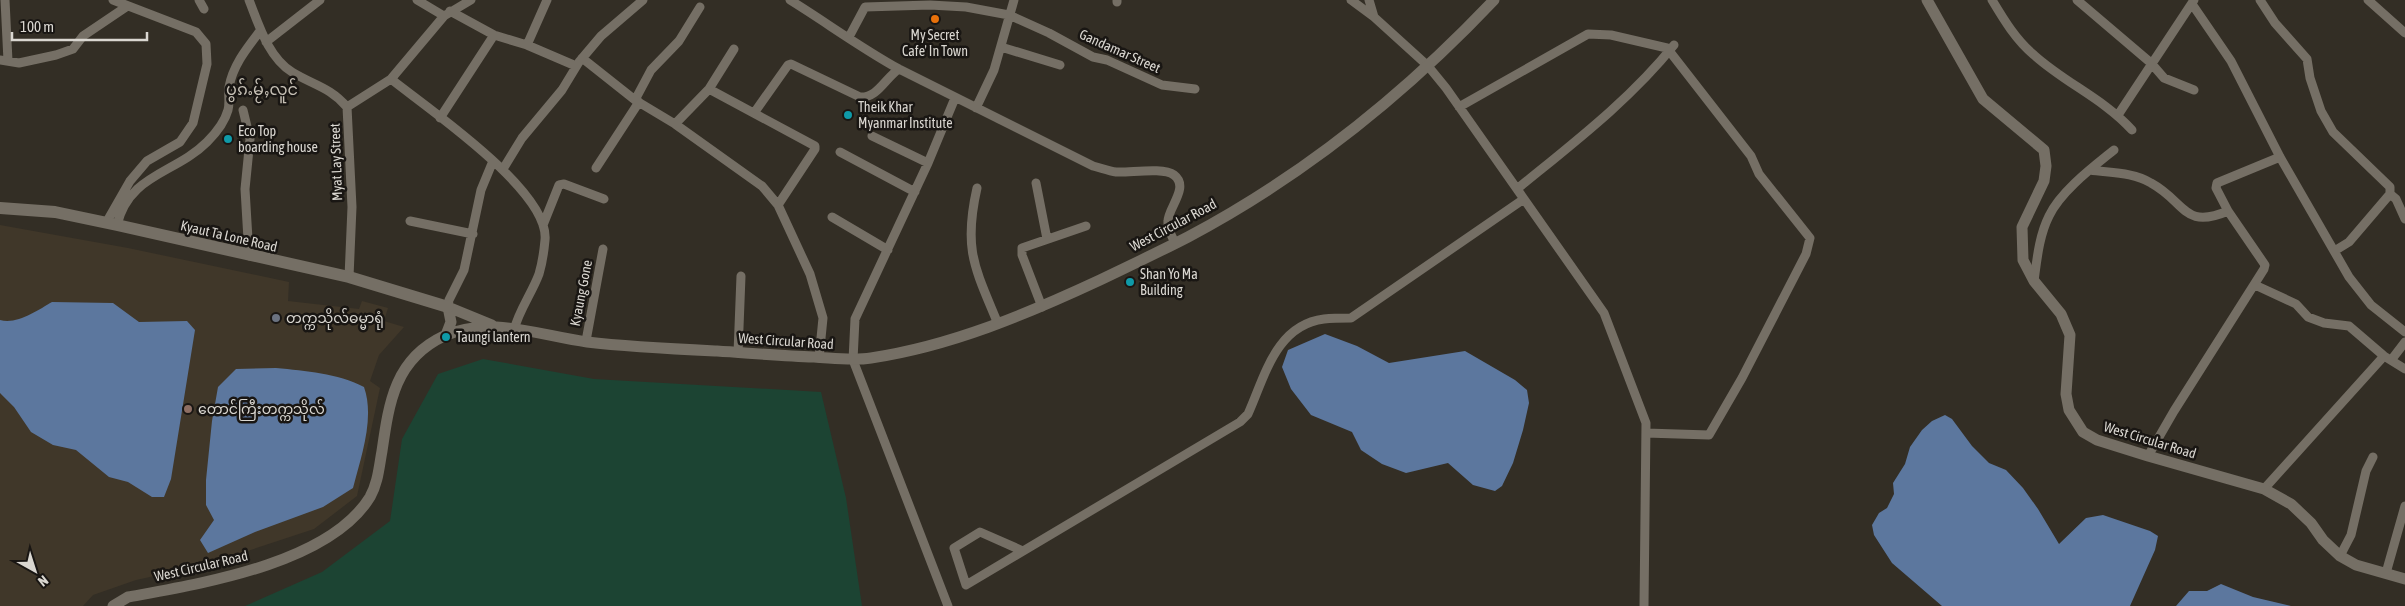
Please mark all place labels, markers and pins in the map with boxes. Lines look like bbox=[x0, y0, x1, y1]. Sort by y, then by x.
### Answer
marker: My Secret Cafe' In Town bbox=[929, 13, 941, 25]
place label: My Secret Cafe' In Town bbox=[902, 27, 968, 59]
place label: Theik Khar Myanmar Institute bbox=[858, 99, 953, 131]
marker: Theik Khar Myanmar Institute bbox=[842, 109, 854, 121]
place label: Eco Top boarding house bbox=[238, 123, 318, 155]
marker: Eco Top boarding house bbox=[222, 133, 234, 145]
place label: Shan Yo Ma Building bbox=[1140, 266, 1198, 298]
marker: Shan Yo Ma Building bbox=[1124, 276, 1136, 288]
place label: တက္ကသိုလ်ဓမ္မာရုံ bbox=[286, 308, 384, 330]
marker: တက္ကသိုလ်ဓမ္မာရုံ bbox=[270, 312, 282, 324]
place label: Taungi lantern bbox=[456, 329, 531, 345]
marker: Taungi lantern bbox=[440, 331, 452, 343]
place label: တောင်ကြီးတက္ကသိုလ် bbox=[198, 399, 325, 421]
marker: တောင်ကြီးတက္ကသိုလ် bbox=[182, 403, 194, 415]

